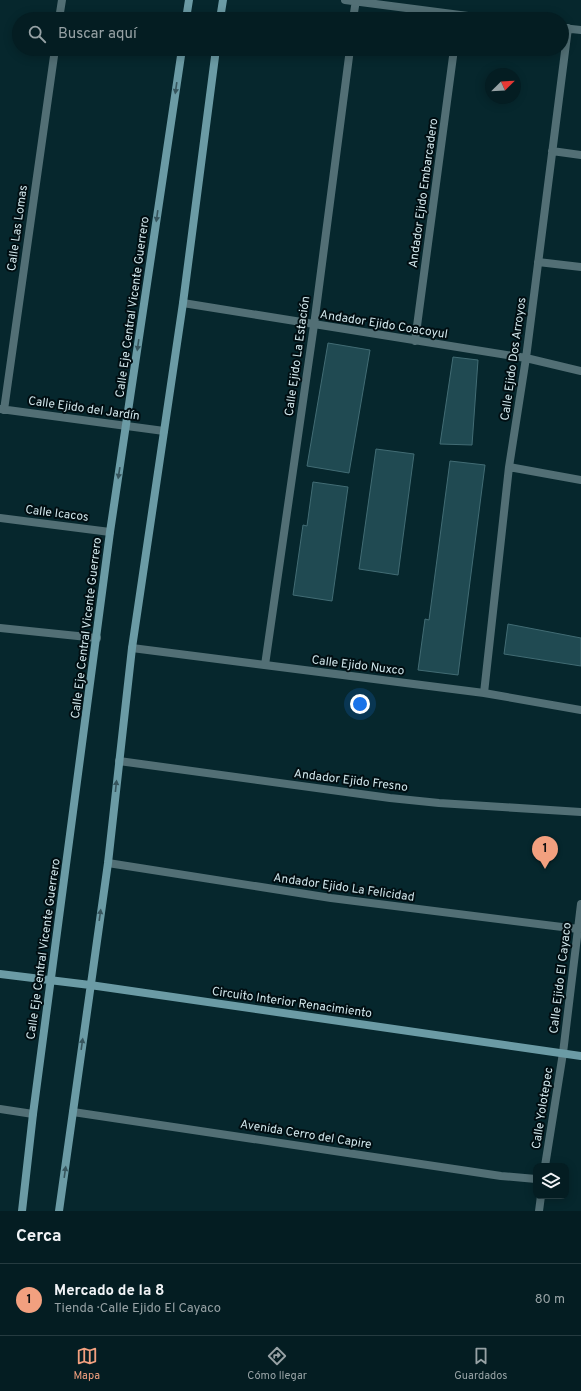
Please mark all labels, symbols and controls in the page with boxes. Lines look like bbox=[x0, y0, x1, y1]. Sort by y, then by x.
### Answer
search box bbox=[12, 12, 569, 56]
icon: search bbox=[26, 23, 48, 45]
text: Buscar aquí bbox=[58, 25, 137, 44]
north arrow bbox=[485, 68, 521, 104]
one-way arrow bbox=[173, 82, 179, 94]
street label: Andador Ejido Embarcadero bbox=[406, 117, 442, 269]
street label: Calle Las Lomas bbox=[4, 184, 32, 272]
one-way arrow bbox=[154, 210, 160, 222]
street label: Calle Eje Central Vicente Guerrero bbox=[112, 215, 154, 399]
street label: Calle Ejido La Estación bbox=[282, 295, 314, 417]
street label: Calle Ejido Dos Arroyos bbox=[497, 296, 531, 422]
street label: Andador Ejido Coacoyul bbox=[319, 307, 449, 343]
one-way arrow bbox=[135, 339, 141, 351]
street label: Calle Ejido del Jardín bbox=[27, 393, 141, 425]
one-way arrow bbox=[116, 467, 122, 480]
street label: Calle Icacos bbox=[24, 502, 89, 526]
street label: Calle Eje Central Vicente Guerrero bbox=[68, 536, 106, 720]
street label: Calle Ejido Nuxco bbox=[311, 652, 406, 680]
your location bbox=[350, 694, 370, 714]
street label: Andador Ejido Fresno bbox=[293, 766, 409, 796]
one-way arrow bbox=[113, 780, 119, 792]
pin: 1 bbox=[532, 836, 558, 869]
street label: Calle Eje Central Vicente Guerrero bbox=[23, 857, 65, 1041]
street label: Andador Ejido La Felicidad bbox=[272, 870, 415, 906]
one-way arrow bbox=[97, 909, 103, 921]
street label: Calle Ejido El Cayaco bbox=[546, 921, 576, 1035]
street label: Circuito Interior Renacimiento bbox=[211, 984, 373, 1022]
one-way arrow bbox=[79, 1038, 85, 1050]
street label: Calle Yolotepec bbox=[529, 1066, 557, 1150]
street label: Avenida Cerro del Capire bbox=[239, 1117, 373, 1153]
map controls bbox=[533, 1163, 569, 1199]
button: layers bbox=[533, 1163, 569, 1199]
one-way arrow bbox=[62, 1166, 68, 1178]
text: Cerca bbox=[16, 1226, 62, 1248]
text: Mercado de la 8 bbox=[54, 1282, 164, 1301]
text: 1 bbox=[26, 1292, 32, 1308]
text: 80 m bbox=[535, 1292, 565, 1308]
text: Tienda · Calle Ejido El Cayaco bbox=[54, 1301, 221, 1317]
tab: Mapa bbox=[74, 1345, 100, 1383]
tab: Cómo llegar bbox=[247, 1345, 307, 1383]
tab: Guardados bbox=[454, 1345, 507, 1383]

